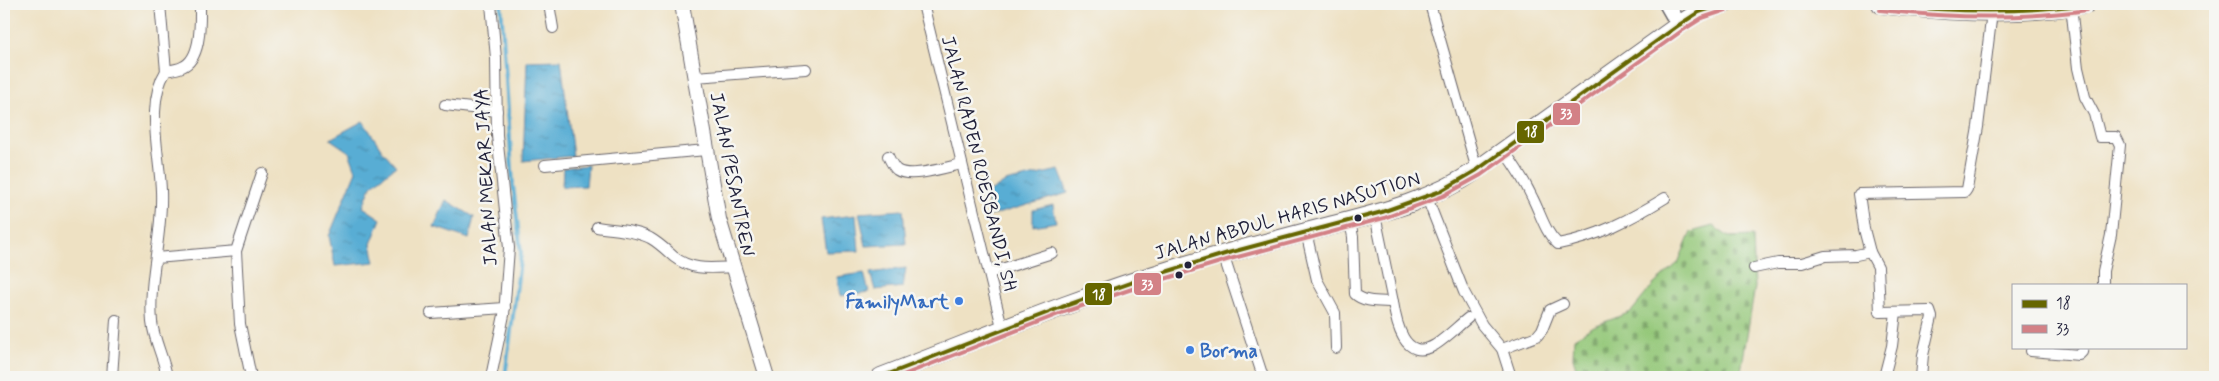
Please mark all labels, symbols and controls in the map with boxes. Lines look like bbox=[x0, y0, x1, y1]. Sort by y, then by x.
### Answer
street label: JALAN RADEN ROESBANDI, SH bbox=[935, 33, 1022, 294]
street label: JALAN MEKAR JAYA bbox=[469, 87, 504, 267]
street label: JALAN PESANTREN bbox=[703, 90, 760, 259]
line badge: 33 bbox=[1552, 102, 1581, 126]
text: 33 bbox=[1560, 105, 1572, 123]
line badge: 18 bbox=[1516, 120, 1545, 144]
text: 18 bbox=[1524, 123, 1538, 141]
street label: JALAN ABDUL HARIS NASUTION bbox=[1152, 167, 1423, 266]
unlabelled marker bbox=[1353, 213, 1363, 223]
unlabelled marker bbox=[1183, 260, 1193, 270]
unlabelled marker bbox=[1174, 270, 1184, 280]
line badge: 33 bbox=[1133, 272, 1162, 296]
text: 33 bbox=[1141, 276, 1153, 294]
line badge: 18 bbox=[1084, 282, 1113, 306]
legend bbox=[2012, 284, 2186, 348]
text: 18 bbox=[1092, 286, 1106, 304]
place label: FamilyMart bbox=[845, 290, 950, 316]
text: 18 bbox=[2056, 294, 2071, 314]
marker: FamilyMart bbox=[953, 295, 965, 307]
text: 33 bbox=[2056, 320, 2069, 340]
place label: Borma bbox=[1200, 339, 1258, 364]
marker: Borma bbox=[1184, 344, 1196, 356]

